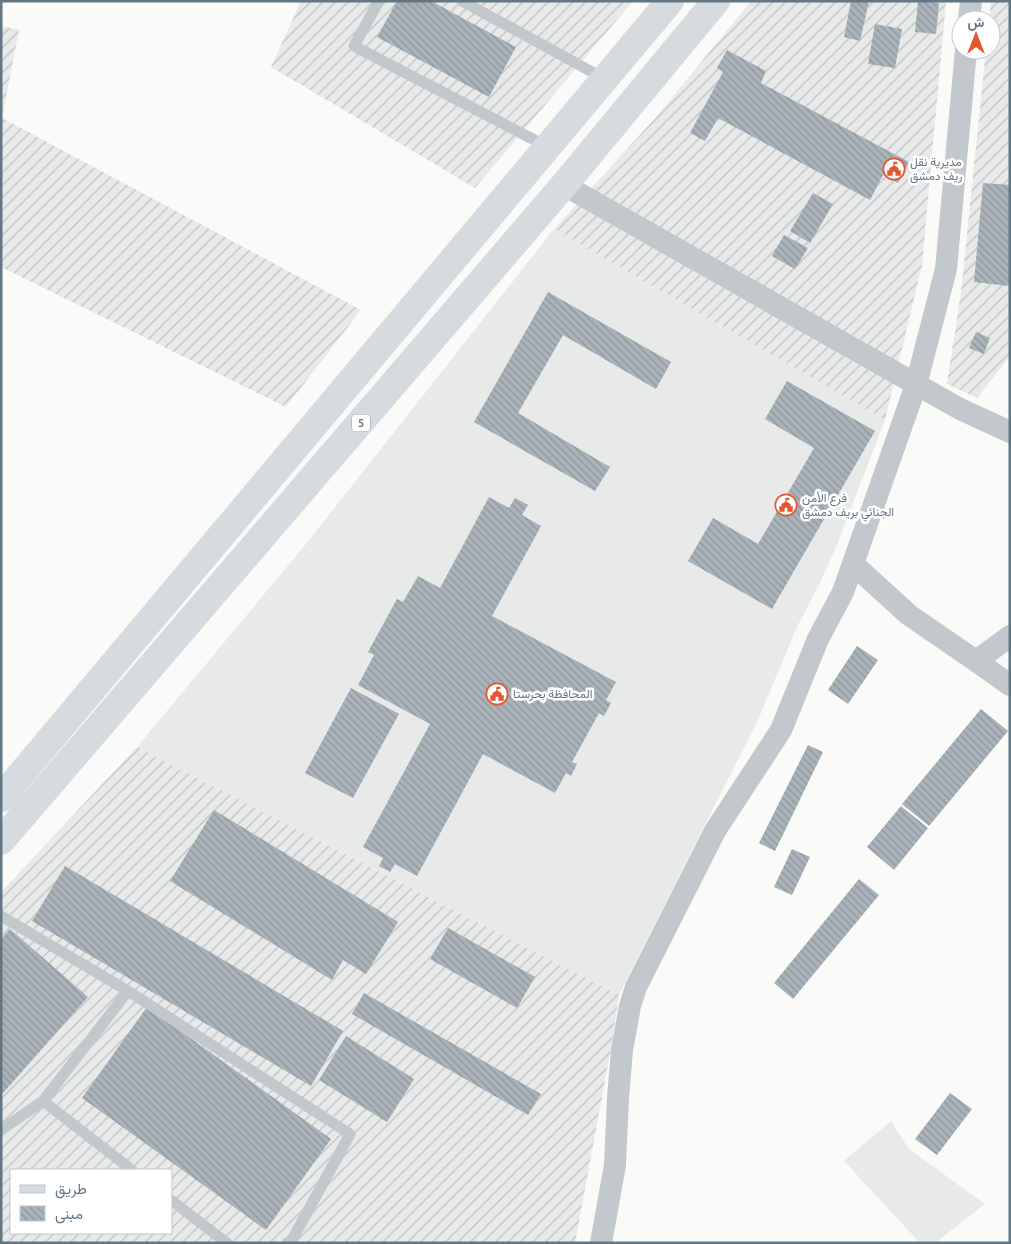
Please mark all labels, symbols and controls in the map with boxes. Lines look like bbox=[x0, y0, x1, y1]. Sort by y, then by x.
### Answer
north arrow bbox=[951, 10, 1001, 60]
text: ش bbox=[968, 14, 985, 31]
place label: مديرية نقل ريف دمشق bbox=[910, 155, 962, 184]
public building icon: مديرية نقل ريف دمشق bbox=[882, 157, 906, 181]
road number: 5 bbox=[352, 414, 370, 432]
place label: فرع الأمن الجنائي بريف دمشق bbox=[802, 491, 894, 522]
public building icon: فرع الأمن الجنائي بريف دمشق bbox=[774, 493, 798, 517]
public building icon: المحافظة بحرستا bbox=[485, 682, 509, 706]
place label: المحافظة بحرستا bbox=[513, 687, 593, 702]
legend bbox=[10, 1169, 172, 1234]
text: طريق bbox=[55, 1180, 87, 1199]
text: مبنى bbox=[55, 1205, 83, 1224]

